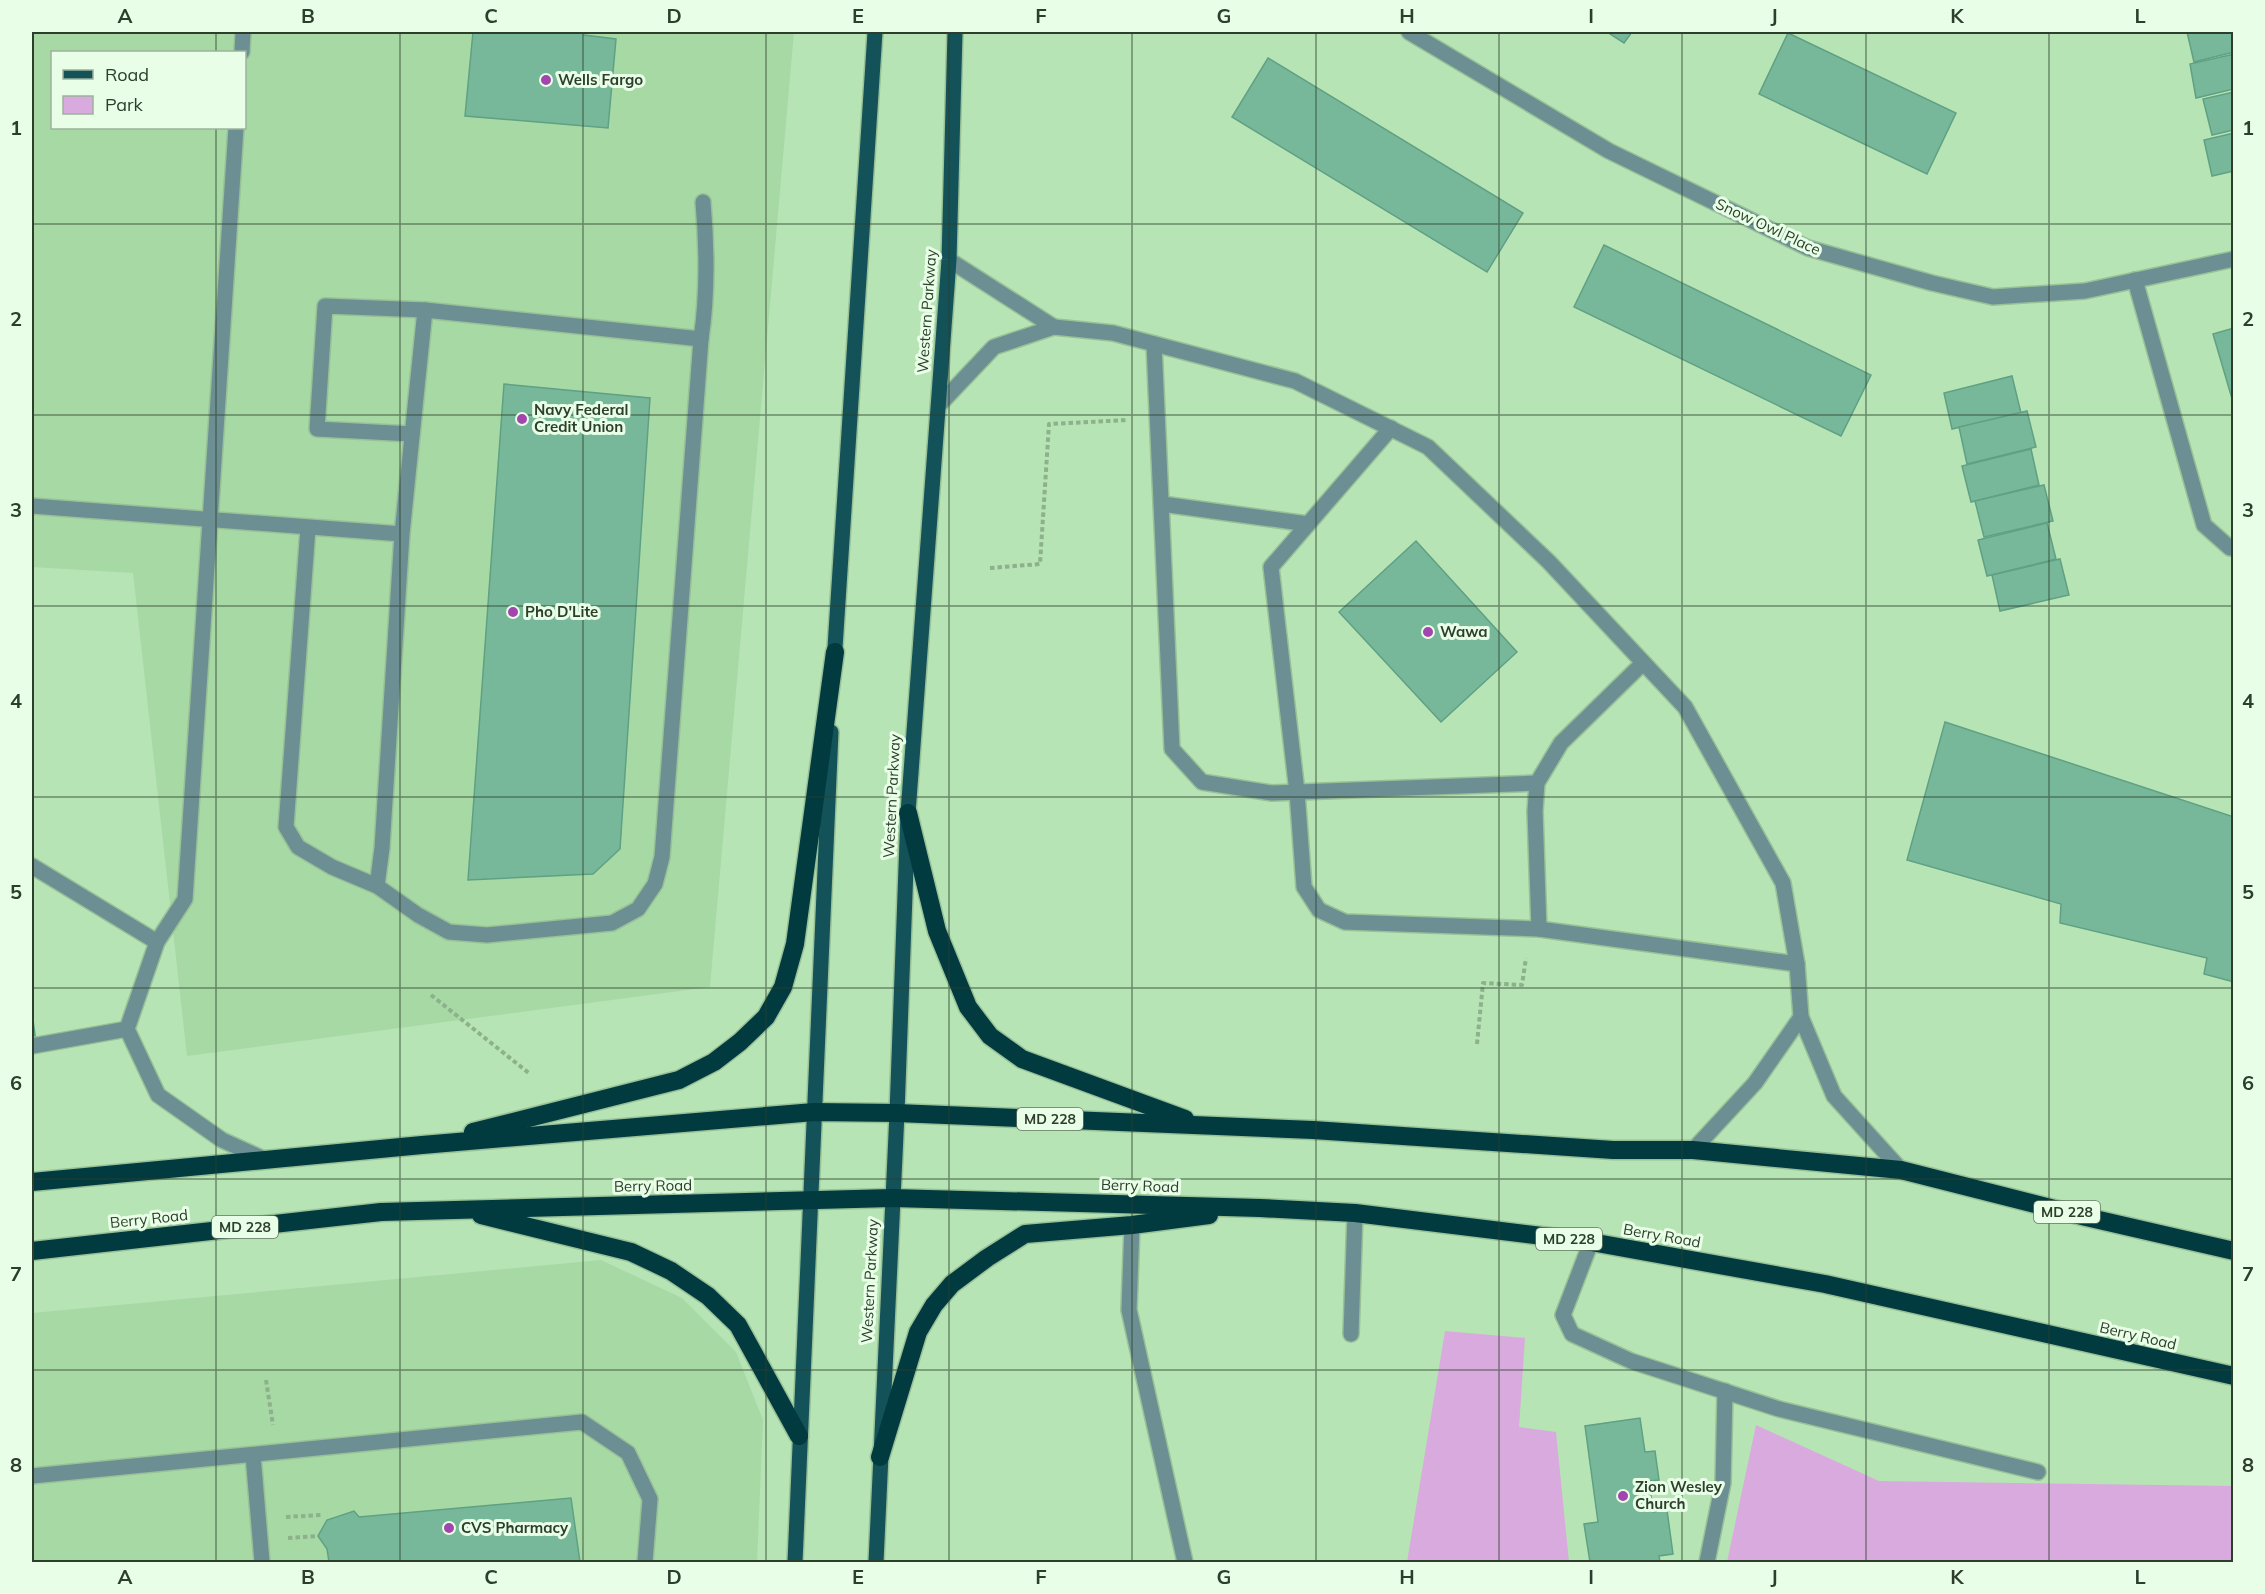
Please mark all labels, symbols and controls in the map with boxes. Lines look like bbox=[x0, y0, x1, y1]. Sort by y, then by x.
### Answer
text: A bbox=[118, 3, 133, 28]
text: B bbox=[301, 3, 315, 28]
text: C bbox=[484, 3, 498, 28]
text: D bbox=[666, 3, 682, 28]
text: E bbox=[852, 3, 864, 28]
text: F bbox=[1035, 3, 1047, 28]
text: G bbox=[1217, 3, 1231, 28]
text: H bbox=[1399, 3, 1415, 28]
text: I bbox=[1588, 3, 1594, 28]
text: J bbox=[1770, 3, 1778, 28]
text: K bbox=[1950, 3, 1964, 28]
text: L bbox=[2134, 3, 2146, 28]
legend bbox=[51, 51, 246, 129]
text: Road bbox=[105, 63, 149, 86]
place label: Wells Fargo bbox=[558, 70, 643, 89]
marker: Wells Fargo bbox=[539, 73, 553, 87]
text: Park bbox=[105, 93, 144, 116]
text: 1 bbox=[10, 115, 22, 140]
text: 1 bbox=[2242, 115, 2254, 140]
street label: Snow Owl Place bbox=[1713, 194, 1824, 259]
street label: Western Parkway bbox=[913, 248, 940, 373]
text: 2 bbox=[10, 306, 22, 331]
text: 2 bbox=[2242, 306, 2254, 331]
place label: Navy Federal Credit Union bbox=[534, 400, 628, 436]
marker: Navy Federal Credit Union bbox=[515, 412, 529, 426]
text: 3 bbox=[10, 497, 22, 522]
text: 3 bbox=[2242, 497, 2254, 522]
place label: Pho D'Lite bbox=[525, 602, 598, 621]
marker: Pho D'Lite bbox=[506, 605, 520, 619]
place label: Wawa bbox=[1440, 622, 1488, 641]
marker: Wawa bbox=[1421, 625, 1435, 639]
text: 4 bbox=[10, 688, 22, 713]
text: 4 bbox=[2242, 688, 2254, 713]
street label: Western Parkway bbox=[879, 734, 904, 858]
text: 5 bbox=[10, 879, 22, 904]
text: 5 bbox=[2242, 879, 2254, 904]
text: 6 bbox=[10, 1070, 22, 1095]
text: 6 bbox=[2242, 1070, 2254, 1095]
road number: MD 228 bbox=[1017, 1108, 1083, 1130]
street label: Berry Road bbox=[614, 1175, 692, 1196]
street label: Berry Road bbox=[1101, 1175, 1180, 1196]
road number: MD 228 bbox=[2034, 1201, 2100, 1223]
street label: Berry Road bbox=[109, 1205, 189, 1232]
road number: MD 228 bbox=[212, 1216, 278, 1238]
street label: Western Parkway bbox=[857, 1219, 882, 1343]
street label: Berry Road bbox=[1622, 1219, 1702, 1252]
road number: MD 228 bbox=[1536, 1228, 1602, 1250]
text: 7 bbox=[10, 1261, 22, 1286]
text: 7 bbox=[2242, 1261, 2254, 1286]
street label: Berry Road bbox=[2098, 1317, 2178, 1354]
text: 8 bbox=[10, 1452, 22, 1477]
text: 8 bbox=[2242, 1452, 2254, 1477]
place label: Zion Wesley Church bbox=[1635, 1477, 1723, 1513]
marker: Zion Wesley Church bbox=[1616, 1489, 1630, 1503]
place label: CVS Pharmacy bbox=[461, 1518, 569, 1537]
marker: CVS Pharmacy bbox=[442, 1521, 456, 1535]
text: A bbox=[118, 1564, 133, 1589]
text: B bbox=[301, 1564, 315, 1589]
text: C bbox=[484, 1564, 498, 1589]
text: D bbox=[666, 1564, 682, 1589]
text: E bbox=[852, 1564, 864, 1589]
text: F bbox=[1035, 1564, 1047, 1589]
text: G bbox=[1217, 1564, 1231, 1589]
text: H bbox=[1399, 1564, 1415, 1589]
text: I bbox=[1588, 1564, 1594, 1589]
text: J bbox=[1770, 1564, 1778, 1589]
text: K bbox=[1950, 1564, 1964, 1589]
text: L bbox=[2134, 1564, 2146, 1589]

